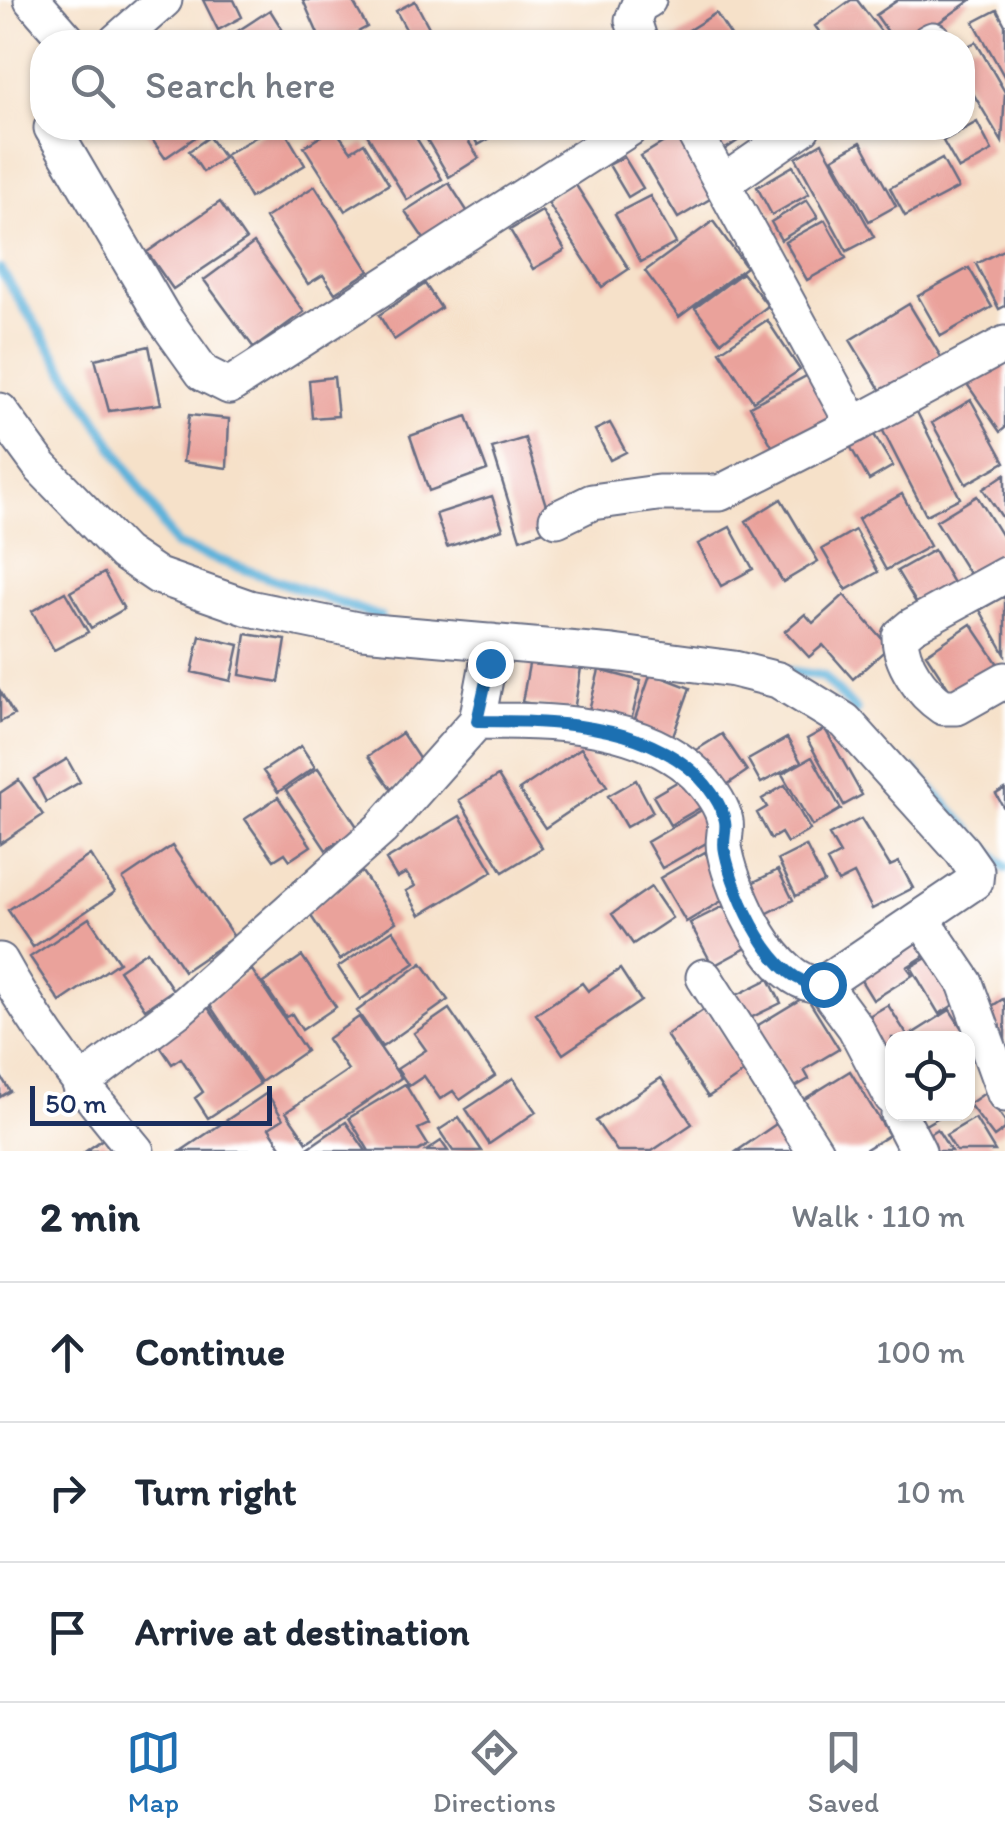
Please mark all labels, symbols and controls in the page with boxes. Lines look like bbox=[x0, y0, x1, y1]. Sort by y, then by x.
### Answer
search box bbox=[30, 30, 975, 140]
icon: search bbox=[65, 58, 120, 113]
text: Search here bbox=[145, 62, 336, 108]
route end bbox=[468, 641, 514, 687]
route start bbox=[801, 962, 847, 1008]
map controls bbox=[885, 1031, 975, 1121]
button: locate bbox=[885, 1031, 975, 1121]
scale bar bbox=[30, 1081, 272, 1126]
text: 50 m bbox=[45, 1086, 107, 1120]
text: 2 min bbox=[40, 1191, 140, 1242]
text: Walk · 110 m bbox=[791, 1197, 965, 1235]
icon: ahead bbox=[40, 1325, 95, 1380]
text: Continue bbox=[135, 1329, 285, 1375]
text: 100 m bbox=[877, 1333, 965, 1371]
icon: right bbox=[40, 1465, 95, 1520]
text: Turn right bbox=[135, 1469, 297, 1515]
text: 10 m bbox=[896, 1473, 965, 1511]
icon: arrive bbox=[40, 1605, 95, 1660]
text: Arrive at destination bbox=[135, 1609, 470, 1655]
tab: Map bbox=[126, 1725, 181, 1819]
tab: Directions bbox=[433, 1725, 556, 1819]
tab: Saved bbox=[808, 1725, 879, 1819]

